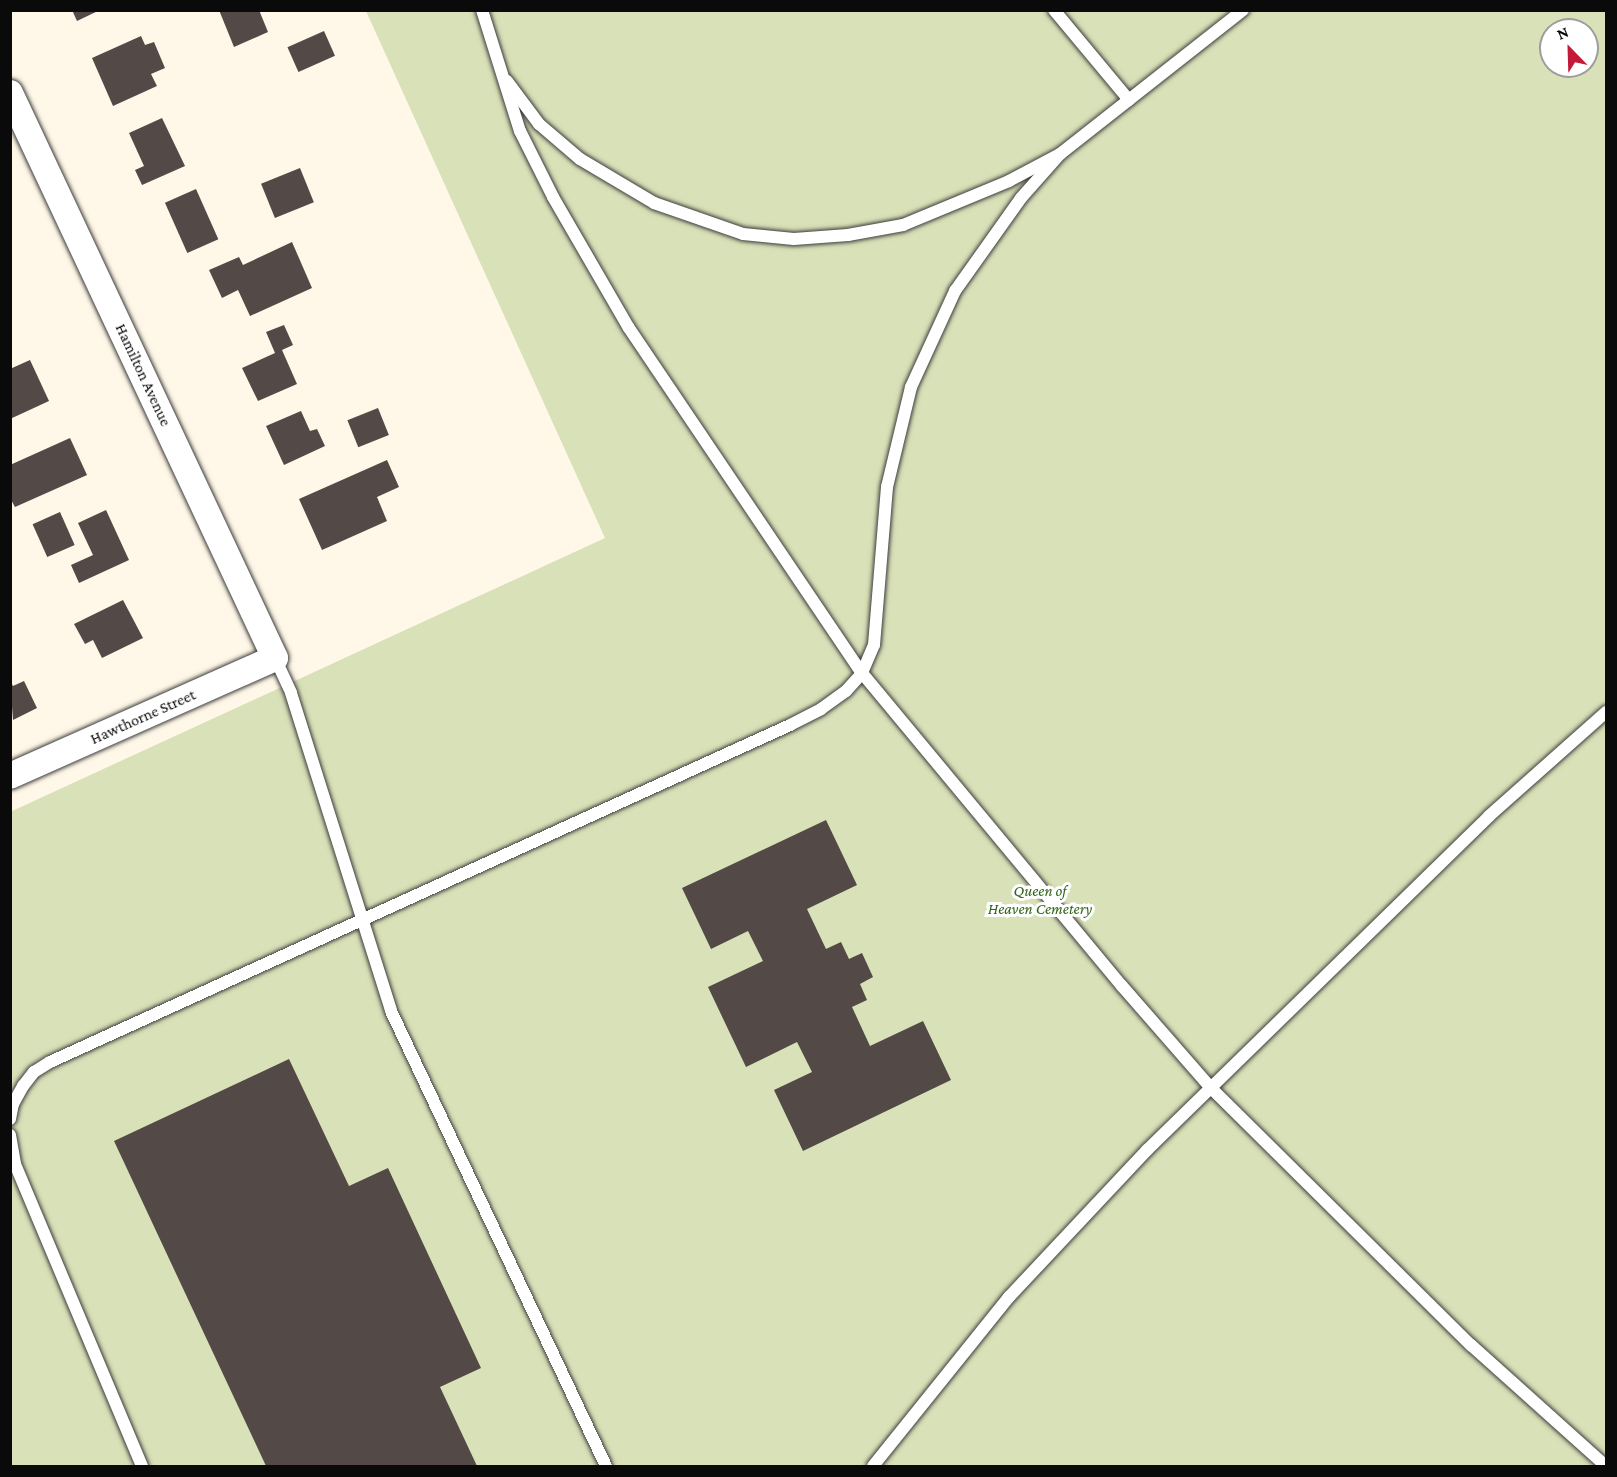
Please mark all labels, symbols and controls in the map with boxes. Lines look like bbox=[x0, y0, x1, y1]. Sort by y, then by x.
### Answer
north arrow bbox=[1539, 18, 1599, 78]
text: N bbox=[1554, 23, 1571, 43]
street label: Hamilton Avenue bbox=[111, 321, 175, 429]
street label: Hawthorne Street bbox=[87, 685, 199, 749]
park label: Queen of Heaven Cemetery bbox=[988, 881, 1092, 919]

